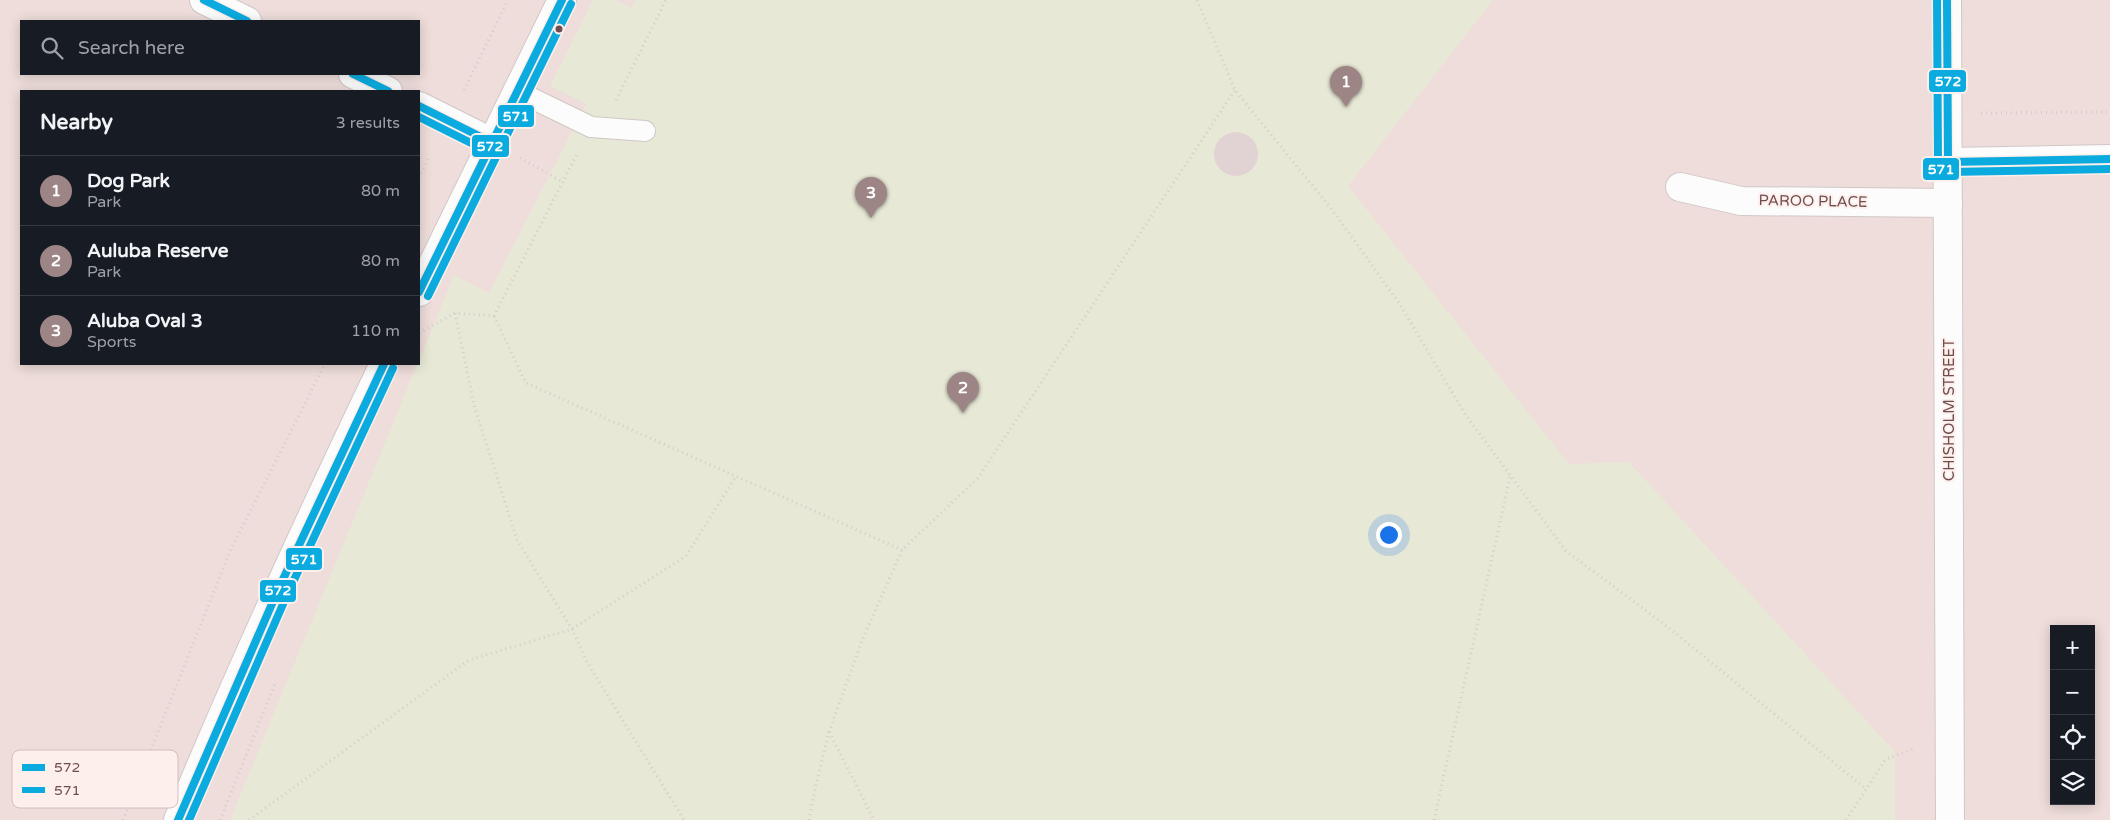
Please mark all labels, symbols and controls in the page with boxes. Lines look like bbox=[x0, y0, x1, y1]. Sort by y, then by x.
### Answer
search box bbox=[20, 20, 420, 75]
unlabelled marker bbox=[554, 24, 564, 34]
icon: search bbox=[38, 34, 66, 62]
text: Search here bbox=[78, 37, 185, 59]
pin: 1 bbox=[1330, 66, 1362, 107]
line badge: 572 bbox=[1928, 69, 1967, 93]
text: 572 bbox=[1935, 73, 1961, 90]
line badge: 571 bbox=[497, 104, 535, 128]
text: 571 bbox=[503, 108, 529, 125]
text: Nearby bbox=[40, 110, 113, 135]
text: 3 results bbox=[336, 113, 400, 133]
line badge: 572 bbox=[471, 134, 510, 158]
text: 572 bbox=[477, 138, 503, 155]
line badge: 571 bbox=[1922, 157, 1960, 181]
text: 571 bbox=[1928, 161, 1954, 178]
text: Dog Park bbox=[87, 170, 170, 192]
pin: 3 bbox=[855, 177, 887, 218]
text: 1 bbox=[51, 181, 61, 201]
text: 80 m bbox=[361, 181, 400, 201]
street label: PAROO PLACE bbox=[1758, 191, 1868, 211]
text: Park bbox=[87, 192, 121, 212]
text: Auluba Reserve bbox=[87, 240, 229, 262]
text: 2 bbox=[51, 251, 61, 271]
text: 80 m bbox=[361, 251, 400, 271]
text: Park bbox=[87, 262, 121, 282]
text: Aluba Oval 3 bbox=[87, 310, 203, 332]
text: 3 bbox=[51, 321, 61, 341]
text: 110 m bbox=[351, 321, 400, 341]
text: Sports bbox=[87, 332, 136, 352]
street label: CHISHOLM STREET bbox=[1940, 339, 1958, 481]
pin: 2 bbox=[947, 372, 979, 413]
your location bbox=[1376, 522, 1402, 548]
line badge: 571 bbox=[285, 547, 323, 571]
text: 571 bbox=[291, 551, 317, 568]
line badge: 572 bbox=[259, 579, 297, 603]
text: 572 bbox=[265, 582, 291, 599]
map controls bbox=[2050, 625, 2095, 805]
button: + bbox=[2050, 625, 2095, 670]
button: − bbox=[2050, 670, 2095, 715]
button: locate bbox=[2050, 715, 2095, 760]
legend bbox=[12, 750, 178, 808]
text: 572 bbox=[54, 759, 80, 776]
button: layers bbox=[2050, 760, 2095, 805]
text: 571 bbox=[54, 782, 80, 799]

